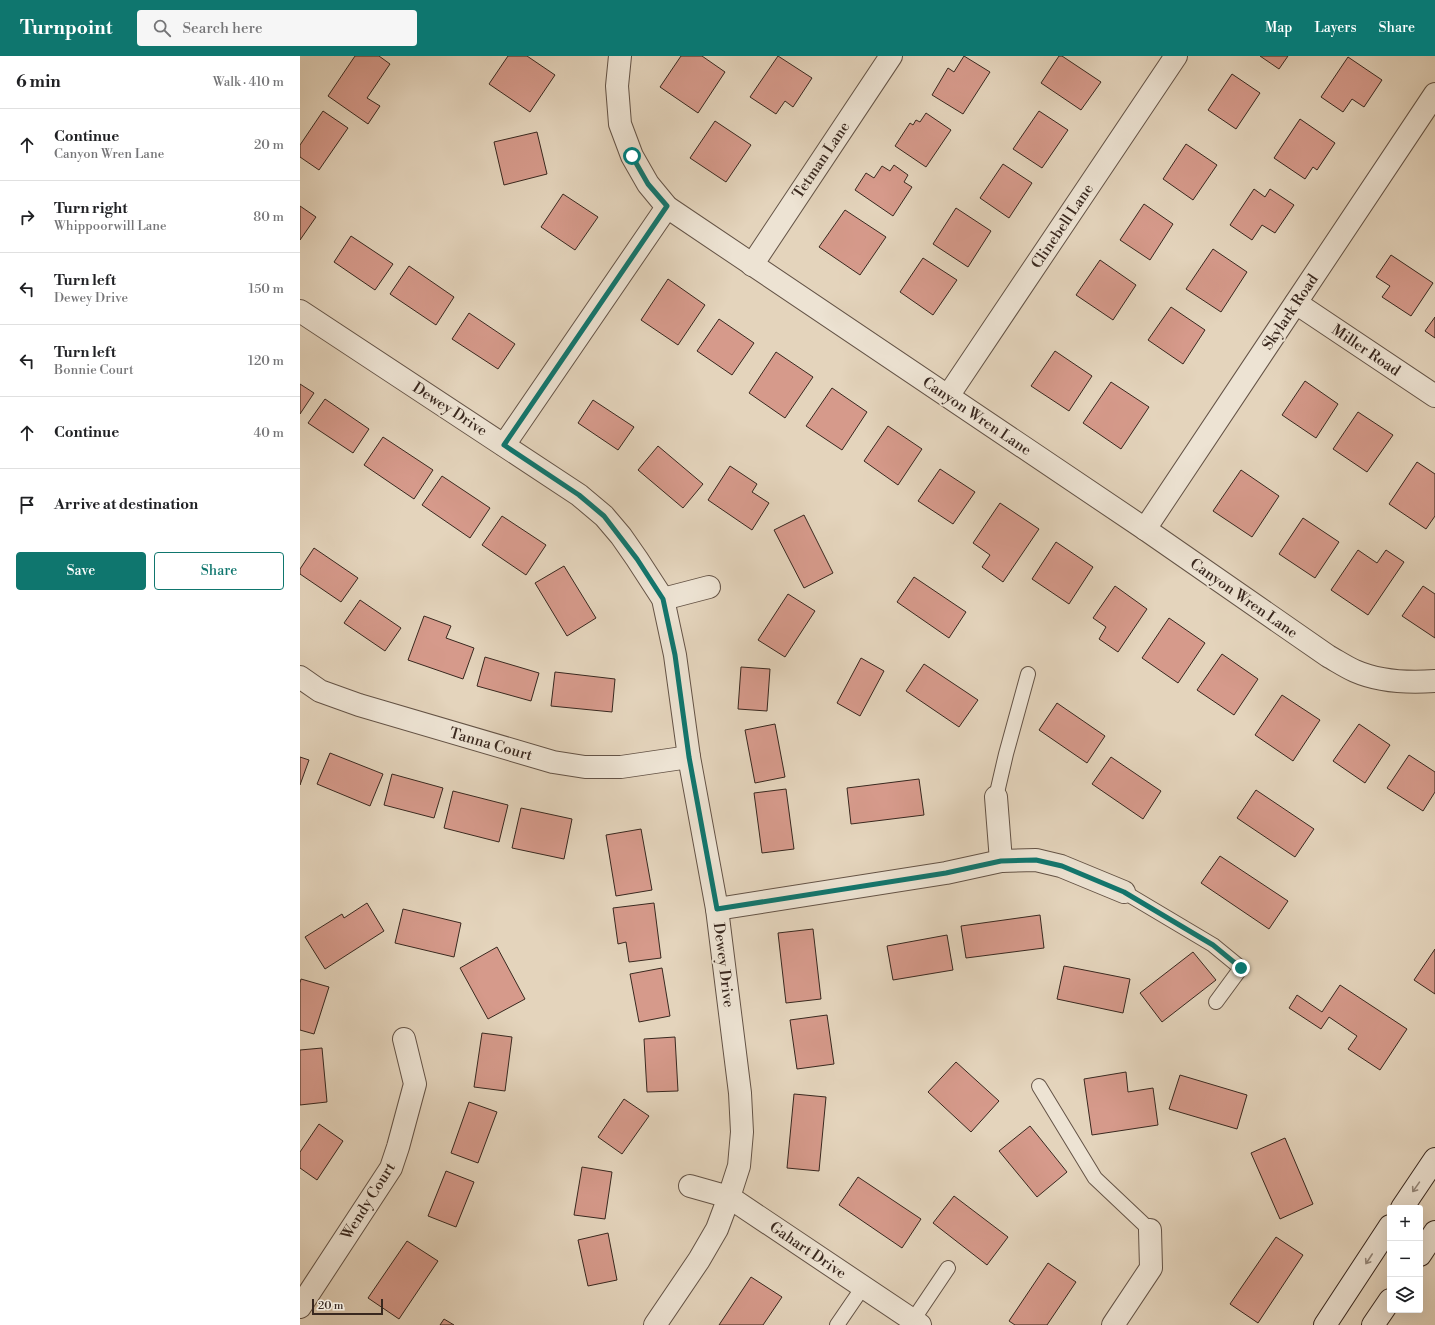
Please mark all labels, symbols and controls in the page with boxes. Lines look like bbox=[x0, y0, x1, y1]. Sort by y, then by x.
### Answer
search box bbox=[137, 10, 417, 46]
text: Turnpoint bbox=[20, 16, 113, 40]
icon: search bbox=[151, 17, 173, 39]
text: Search here bbox=[183, 19, 263, 38]
text: Map bbox=[1265, 19, 1292, 37]
text: Layers bbox=[1314, 19, 1357, 37]
text: Share bbox=[1379, 19, 1415, 37]
text: 6 min bbox=[16, 71, 61, 93]
text: Walk · 410 m bbox=[213, 74, 284, 90]
street label: Tetman Lane bbox=[789, 118, 854, 202]
text: Continue bbox=[54, 127, 119, 146]
icon: ahead bbox=[16, 134, 38, 156]
text: 20 m bbox=[254, 137, 284, 153]
text: Canyon Wren Lane bbox=[54, 146, 164, 162]
route start bbox=[623, 147, 641, 165]
street label: Clinebell Lane bbox=[1027, 180, 1098, 272]
text: Turn right bbox=[54, 199, 128, 218]
icon: right bbox=[16, 206, 38, 228]
text: 80 m bbox=[253, 209, 284, 225]
text: Whippoorwill Lane bbox=[54, 218, 167, 234]
street label: Skylark Road bbox=[1258, 270, 1323, 354]
text: Turn left bbox=[54, 271, 116, 290]
icon: left bbox=[16, 278, 38, 300]
text: 150 m bbox=[249, 281, 284, 297]
text: Dewey Drive bbox=[54, 290, 128, 306]
street label: Miller Road bbox=[1328, 320, 1404, 381]
text: Turn left bbox=[54, 343, 116, 362]
icon: left bbox=[16, 350, 38, 372]
text: 120 m bbox=[248, 353, 284, 369]
text: Bonnie Court bbox=[54, 362, 134, 378]
street label: Canyon Wren Lane bbox=[919, 373, 1035, 460]
street label: Dewey Drive bbox=[409, 378, 491, 441]
icon: ahead bbox=[16, 422, 38, 444]
text: Continue bbox=[54, 423, 119, 442]
text: 40 m bbox=[254, 425, 284, 441]
icon: arrive bbox=[16, 494, 38, 516]
text: Arrive at destination bbox=[54, 495, 198, 514]
button: Save bbox=[16, 552, 146, 590]
button: Share bbox=[154, 552, 284, 590]
street label: Canyon Wren Lane bbox=[1186, 554, 1301, 643]
street label: Tanna Court bbox=[447, 724, 535, 766]
street label: Dewey Drive bbox=[709, 921, 738, 1009]
route end bbox=[1232, 959, 1250, 977]
street label: Wendy Court bbox=[337, 1158, 400, 1244]
one-way arrow bbox=[1412, 1182, 1420, 1193]
map controls bbox=[1387, 1205, 1423, 1313]
button: + bbox=[1387, 1205, 1423, 1241]
street label: Gahart Drive bbox=[766, 1218, 850, 1283]
button: − bbox=[1387, 1241, 1423, 1277]
one-way arrow bbox=[1364, 1253, 1372, 1265]
button: layers bbox=[1387, 1277, 1423, 1313]
scale bar bbox=[312, 1297, 383, 1316]
text: 20 m bbox=[318, 1299, 343, 1313]

